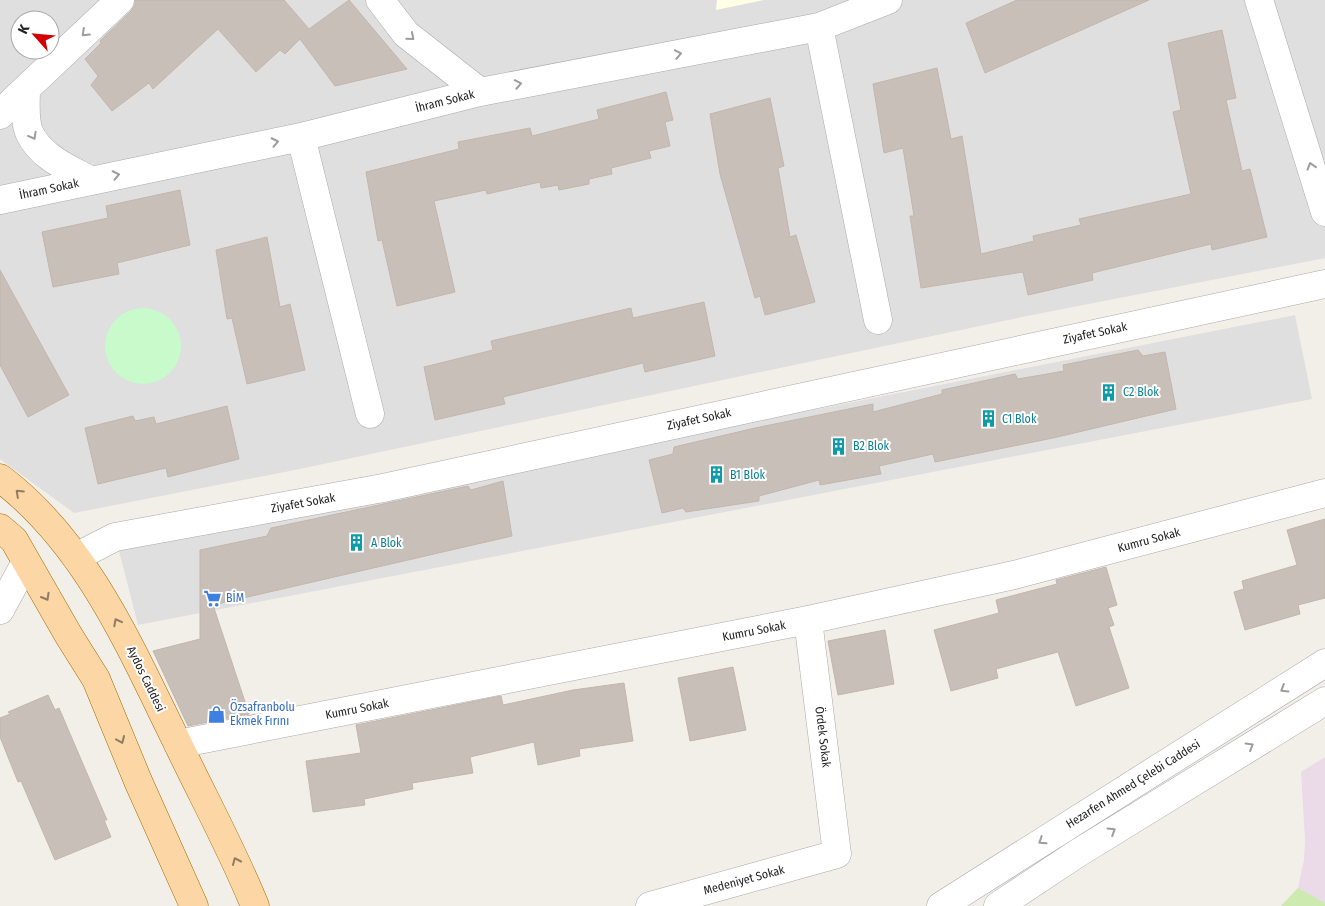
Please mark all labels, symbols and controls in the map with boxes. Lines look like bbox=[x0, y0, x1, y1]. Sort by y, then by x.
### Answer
north arrow bbox=[10, 10, 60, 60]
text: K bbox=[14, 21, 34, 37]
one-way arrow bbox=[82, 27, 91, 36]
one-way arrow bbox=[405, 32, 414, 40]
one-way arrow bbox=[674, 49, 682, 60]
one-way arrow bbox=[514, 80, 523, 90]
street label: İhram Sokak bbox=[414, 86, 476, 115]
one-way arrow bbox=[27, 131, 37, 140]
one-way arrow bbox=[271, 137, 280, 148]
one-way arrow bbox=[1306, 162, 1316, 171]
one-way arrow bbox=[112, 170, 120, 181]
street label: İhram Sokak bbox=[18, 175, 80, 202]
street label: Ziyafet Sokak bbox=[1062, 319, 1129, 347]
building icon: C2 Blok bbox=[1099, 382, 1119, 402]
place label: C2 Blok bbox=[1123, 385, 1159, 399]
street label: Ziyafet Sokak bbox=[666, 405, 733, 433]
building icon: C1 Blok bbox=[978, 409, 998, 429]
place label: C1 Blok bbox=[1002, 412, 1037, 426]
building icon: B2 Blok bbox=[829, 436, 849, 456]
place label: B2 Blok bbox=[853, 439, 890, 453]
building icon: B1 Blok bbox=[706, 465, 726, 485]
place label: B1 Blok bbox=[730, 468, 766, 482]
one-way arrow bbox=[15, 490, 24, 499]
street label: Ziyafet Sokak bbox=[270, 490, 337, 516]
street label: Kumru Sokak bbox=[1116, 525, 1182, 555]
building icon: A Blok bbox=[347, 533, 367, 553]
place label: A Blok bbox=[371, 536, 402, 550]
supermarket icon: BİM bbox=[202, 588, 222, 608]
place label: BİM bbox=[226, 590, 244, 605]
one-way arrow bbox=[40, 592, 50, 601]
one-way arrow bbox=[113, 618, 123, 627]
street label: Kumru Sokak bbox=[721, 618, 787, 644]
street label: Aydos Caddesi bbox=[124, 644, 168, 714]
one-way arrow bbox=[1280, 683, 1289, 693]
street label: Kumru Sokak bbox=[324, 696, 390, 722]
place label: Özsafranbolu Ekmek Fırını bbox=[230, 698, 295, 728]
shop icon: Özsafranbolu Ekmek Fırını bbox=[206, 704, 226, 724]
street label: Ördek Sokak bbox=[812, 705, 836, 769]
one-way arrow bbox=[116, 736, 126, 744]
street label: Hezarfen Ahmed Çelebi Caddesi bbox=[1063, 737, 1203, 831]
one-way arrow bbox=[1245, 743, 1254, 752]
one-way arrow bbox=[1107, 828, 1116, 838]
one-way arrow bbox=[1039, 835, 1048, 844]
one-way arrow bbox=[231, 857, 242, 866]
street label: Medeniyet Sokak bbox=[702, 862, 786, 898]

